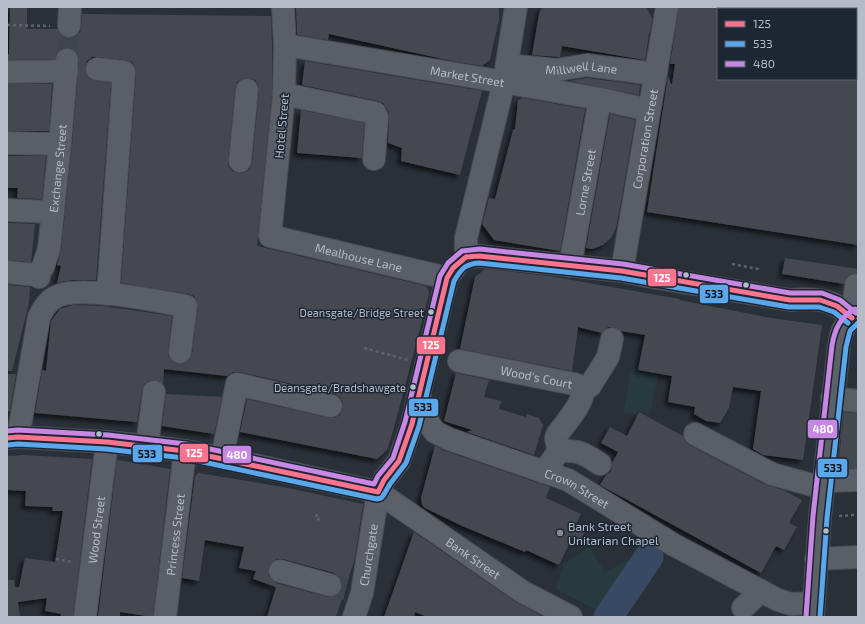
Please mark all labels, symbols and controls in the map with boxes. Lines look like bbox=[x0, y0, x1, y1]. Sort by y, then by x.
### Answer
legend bbox=[717, 8, 857, 80]
text: 125 bbox=[753, 16, 771, 30]
text: 533 bbox=[753, 36, 773, 50]
text: 480 bbox=[753, 56, 775, 70]
street label: Millwell Lane bbox=[545, 58, 618, 77]
street label: Market Street bbox=[429, 63, 506, 89]
street label: Corporation Street bbox=[629, 87, 660, 190]
street label: Hotel Street bbox=[271, 93, 291, 159]
street label: Exchange Street bbox=[46, 123, 69, 213]
street label: Lorne Street bbox=[572, 148, 598, 217]
street label: Mealhouse Lane bbox=[314, 240, 404, 274]
line badge: 125 bbox=[647, 268, 677, 287]
unlabelled marker bbox=[681, 270, 691, 280]
text: 125 bbox=[653, 271, 671, 284]
unlabelled marker bbox=[741, 280, 751, 290]
line badge: 533 bbox=[699, 284, 729, 304]
text: 533 bbox=[705, 287, 723, 300]
place label: Deansgate/Bridge Street bbox=[300, 306, 424, 319]
marker: Deansgate/Bridge Street bbox=[426, 307, 436, 317]
line badge: 125 bbox=[416, 336, 446, 355]
text: 125 bbox=[422, 338, 440, 351]
street label: Wood's Court bbox=[499, 362, 574, 391]
place label: Deansgate/Bradshawgate bbox=[274, 381, 406, 394]
marker: Deansgate/Bradshawgate bbox=[408, 382, 418, 392]
line badge: 533 bbox=[408, 398, 439, 417]
text: 533 bbox=[414, 400, 432, 413]
line badge: 480 bbox=[807, 419, 838, 439]
text: 480 bbox=[813, 422, 833, 435]
unlabelled marker bbox=[94, 429, 104, 439]
line badge: 125 bbox=[179, 443, 209, 463]
line badge: 533 bbox=[132, 444, 163, 463]
line badge: 480 bbox=[222, 445, 252, 464]
text: 125 bbox=[185, 446, 203, 459]
text: 533 bbox=[138, 447, 156, 460]
text: 480 bbox=[227, 448, 247, 461]
line badge: 533 bbox=[817, 458, 848, 478]
text: 533 bbox=[824, 461, 842, 474]
street label: Crown Street bbox=[543, 466, 612, 511]
street label: Princess Street bbox=[163, 492, 187, 576]
street label: Wood Street bbox=[85, 495, 107, 564]
place label: Bank Street Unitarian Chapel bbox=[568, 519, 659, 547]
street label: Churchgate bbox=[356, 523, 380, 587]
unlabelled marker bbox=[821, 526, 831, 536]
marker: Bank Street Unitarian Chapel bbox=[555, 528, 565, 538]
street label: Bank Street bbox=[444, 534, 504, 582]

